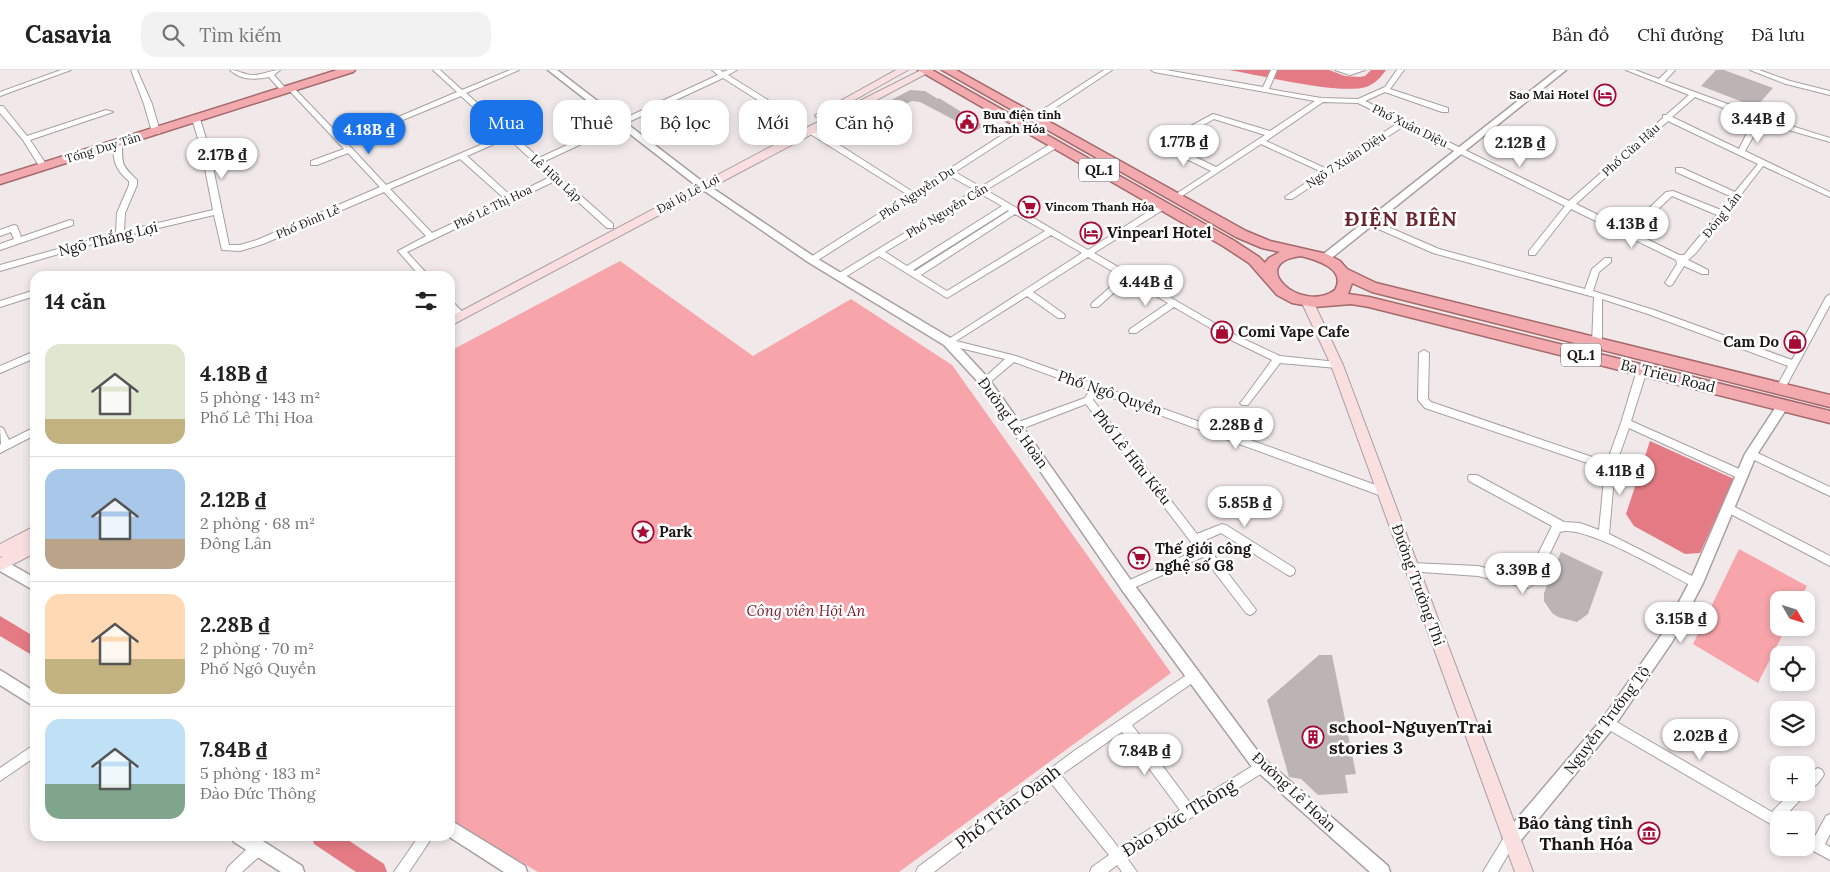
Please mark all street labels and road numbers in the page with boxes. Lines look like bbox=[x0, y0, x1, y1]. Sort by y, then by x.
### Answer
street label: Phố Xuân Diệu bbox=[1370, 101, 1450, 150]
street label: Phố Cửa Hậu bbox=[1599, 120, 1663, 179]
street label: Ngõ 7 Xuân Diệu bbox=[1303, 128, 1388, 191]
street label: Tống Duy Tân bbox=[63, 129, 142, 166]
street label: Lê Hữu Lập bbox=[528, 151, 585, 205]
road number: QL.1 bbox=[1079, 158, 1119, 182]
street label: Phố Nguyễn Du bbox=[876, 163, 957, 222]
street label: Đại lộ Lê Lợi bbox=[654, 171, 722, 216]
street label: Phố Nguyễn Cẩn bbox=[903, 180, 990, 241]
street label: Phố Lê Thị Hoa bbox=[451, 181, 534, 232]
street label: Đông Lân bbox=[1699, 189, 1744, 240]
street label: Phố Đinh Lễ bbox=[274, 201, 342, 242]
street label: Ngõ Thắng Lợi bbox=[56, 217, 159, 260]
road number: QL.1 bbox=[1561, 344, 1601, 366]
street label: Ba Trieu Road bbox=[1619, 355, 1717, 396]
street label: Phố Ngô Quyền bbox=[1056, 366, 1165, 419]
street label: Đường Lê Hoàn bbox=[974, 373, 1053, 472]
street label: Phố Lê Hữu Kiều bbox=[1089, 405, 1176, 508]
street label: Đường Trường Thi bbox=[1388, 521, 1449, 648]
street label: Nguyễn Trường Tộ bbox=[1560, 662, 1654, 778]
street label: Đường Lê Hoàn bbox=[1248, 748, 1340, 835]
street label: Phố Trần Oanh bbox=[950, 759, 1065, 854]
street label: Đào Đức Thông bbox=[1117, 773, 1241, 862]

